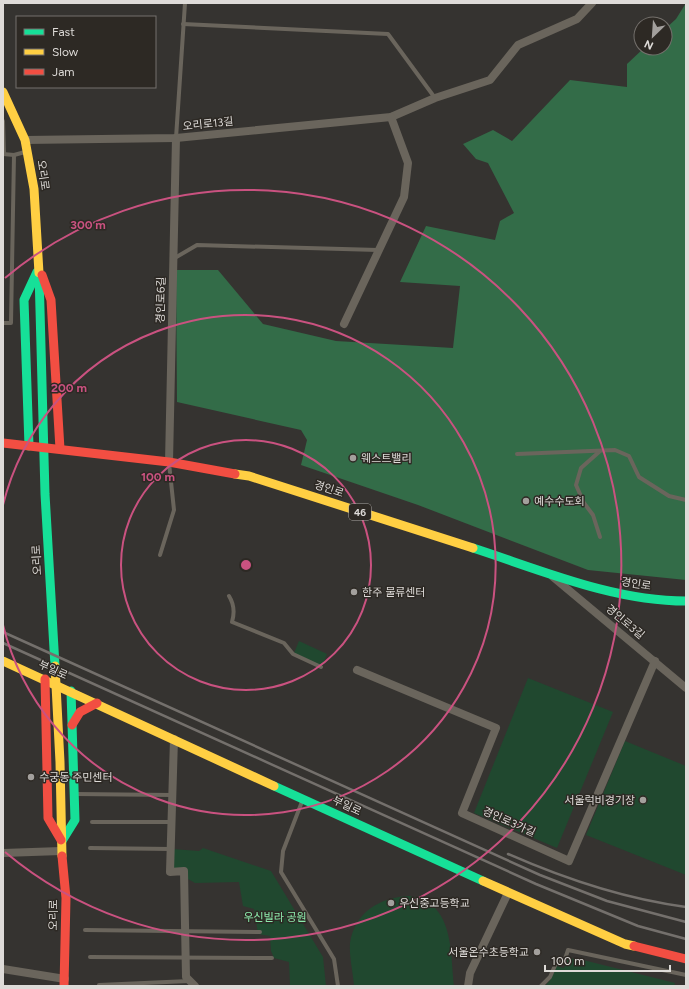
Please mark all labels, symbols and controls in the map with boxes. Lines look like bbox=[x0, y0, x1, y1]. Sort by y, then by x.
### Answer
legend bbox=[16, 16, 156, 88]
north arrow bbox=[633, 16, 673, 56]
text: Fast bbox=[52, 25, 75, 39]
text: N bbox=[642, 37, 656, 52]
text: Slow bbox=[52, 45, 79, 59]
text: Jam bbox=[52, 65, 75, 79]
street label: 오리로13길 bbox=[182, 115, 234, 133]
street label: 오리로 bbox=[34, 159, 52, 191]
text: 300 m bbox=[70, 218, 106, 232]
street label: 경인로6길 bbox=[154, 277, 168, 323]
text: 200 m bbox=[51, 381, 87, 395]
place label: 웨스트밸리 bbox=[361, 452, 412, 465]
marker: 웨스트밸리 bbox=[348, 453, 358, 463]
text: 100 m bbox=[141, 470, 175, 484]
street label: 경인로 bbox=[313, 478, 345, 500]
place label: 예수수도회 bbox=[534, 495, 585, 508]
marker: 예수수도회 bbox=[521, 496, 531, 506]
road number: 46 bbox=[349, 504, 371, 520]
street label: 오리로 bbox=[30, 544, 44, 576]
centre of rings bbox=[239, 558, 253, 572]
street label: 경인로 bbox=[620, 575, 652, 593]
place label: 한주 물류센터 bbox=[362, 586, 425, 599]
marker: 한주 물류센터 bbox=[349, 587, 359, 597]
street label: 경인로3길 bbox=[603, 602, 647, 642]
street label: 부일로 bbox=[36, 658, 70, 682]
place label: 수궁동 주민센터 bbox=[39, 771, 113, 784]
marker: 수궁동 주민센터 bbox=[26, 772, 36, 782]
street label: 부일로 bbox=[330, 794, 364, 818]
place label: 서울럭비경기장 bbox=[564, 794, 635, 807]
marker: 서울럭비경기장 bbox=[638, 795, 648, 805]
street label: 경인로3가길 bbox=[481, 805, 537, 839]
place label: 우신중고등학교 bbox=[399, 897, 470, 910]
marker: 우신중고등학교 bbox=[386, 898, 396, 908]
street label: 오리로 bbox=[47, 900, 60, 930]
park label: 우신빌라 공원 bbox=[243, 911, 307, 924]
place label: 서울온수초등학교 bbox=[448, 946, 529, 959]
marker: 서울온수초등학교 bbox=[532, 947, 542, 957]
scale bar bbox=[545, 947, 670, 973]
text: 100 m bbox=[551, 954, 585, 968]

